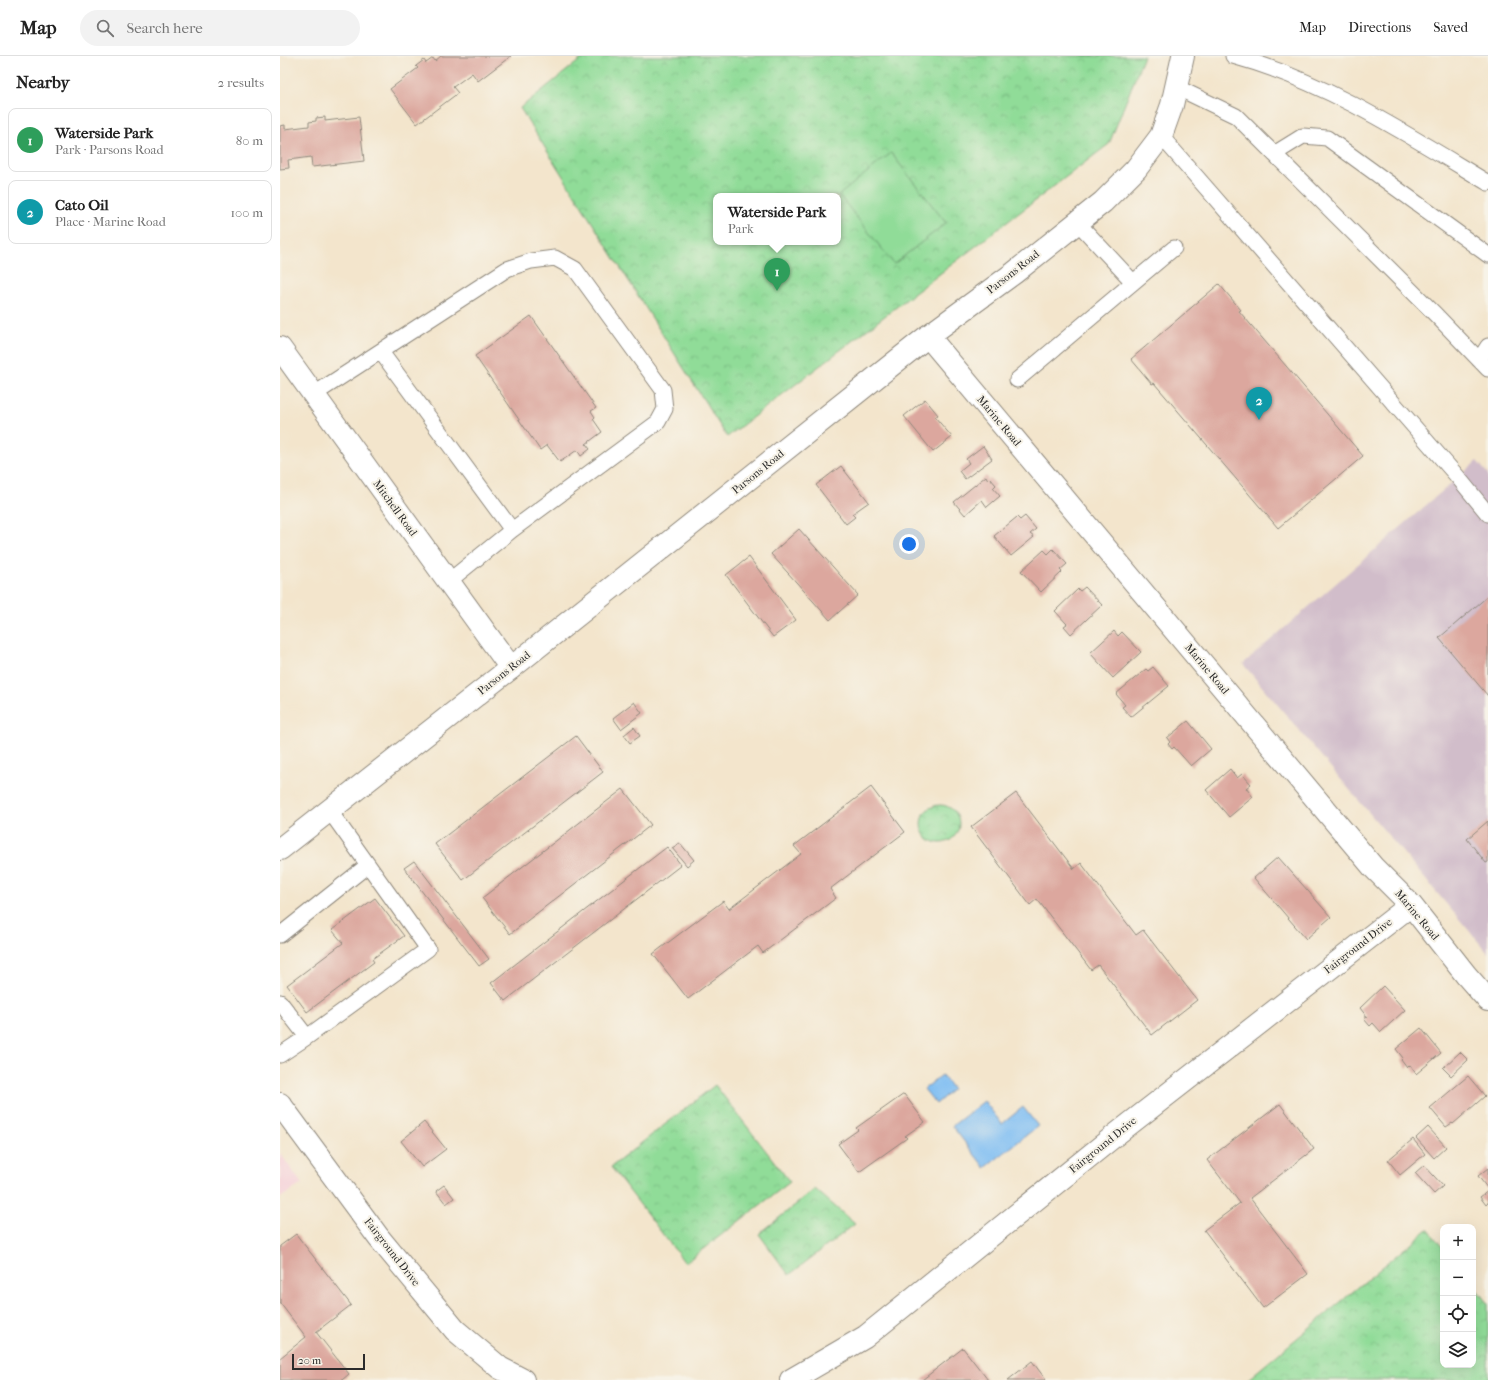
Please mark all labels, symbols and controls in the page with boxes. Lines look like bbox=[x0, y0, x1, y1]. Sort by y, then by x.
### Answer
search box bbox=[80, 10, 360, 46]
text: Map bbox=[20, 17, 56, 39]
icon: search bbox=[94, 17, 116, 39]
text: Search here bbox=[126, 19, 203, 37]
text: Map bbox=[1299, 19, 1326, 36]
text: Directions bbox=[1348, 19, 1411, 36]
text: Saved bbox=[1433, 19, 1468, 36]
text: Nearby bbox=[16, 72, 70, 92]
text: 2 results bbox=[218, 75, 264, 90]
text: Waterside Park bbox=[55, 124, 153, 142]
text: 1 bbox=[28, 133, 32, 148]
text: 80 m bbox=[236, 133, 263, 148]
text: Park · Parsons Road bbox=[55, 142, 164, 157]
popup bbox=[713, 193, 841, 245]
text: Cato Oil bbox=[55, 196, 109, 214]
text: Waterside Park bbox=[728, 203, 826, 221]
text: 2 bbox=[27, 205, 33, 220]
text: 100 m bbox=[230, 205, 263, 220]
text: Place · Marine Road bbox=[55, 214, 166, 229]
text: Park bbox=[728, 221, 754, 236]
street label: Parsons Road bbox=[984, 247, 1043, 297]
pin: 1 bbox=[764, 258, 790, 291]
pin: 2 bbox=[1246, 387, 1272, 420]
street label: Marine Road bbox=[974, 393, 1024, 450]
street label: Parsons Road bbox=[729, 446, 787, 497]
street label: Mitchell Road bbox=[370, 477, 420, 540]
your location bbox=[899, 534, 919, 554]
street label: Marine Road bbox=[1182, 641, 1232, 698]
street label: Parsons Road bbox=[475, 648, 534, 698]
street label: Marine Road bbox=[1392, 887, 1442, 944]
street label: Fairground Drive bbox=[1321, 915, 1395, 977]
street label: Fairground Drive bbox=[1067, 1114, 1140, 1176]
street label: Fairground Drive bbox=[361, 1215, 423, 1289]
map controls bbox=[1440, 1224, 1476, 1368]
button: + bbox=[1440, 1224, 1476, 1260]
button: − bbox=[1440, 1260, 1476, 1296]
button: locate bbox=[1440, 1296, 1476, 1332]
button: layers bbox=[1440, 1332, 1476, 1368]
scale bar bbox=[292, 1352, 365, 1371]
text: 20 m bbox=[298, 1354, 321, 1367]

